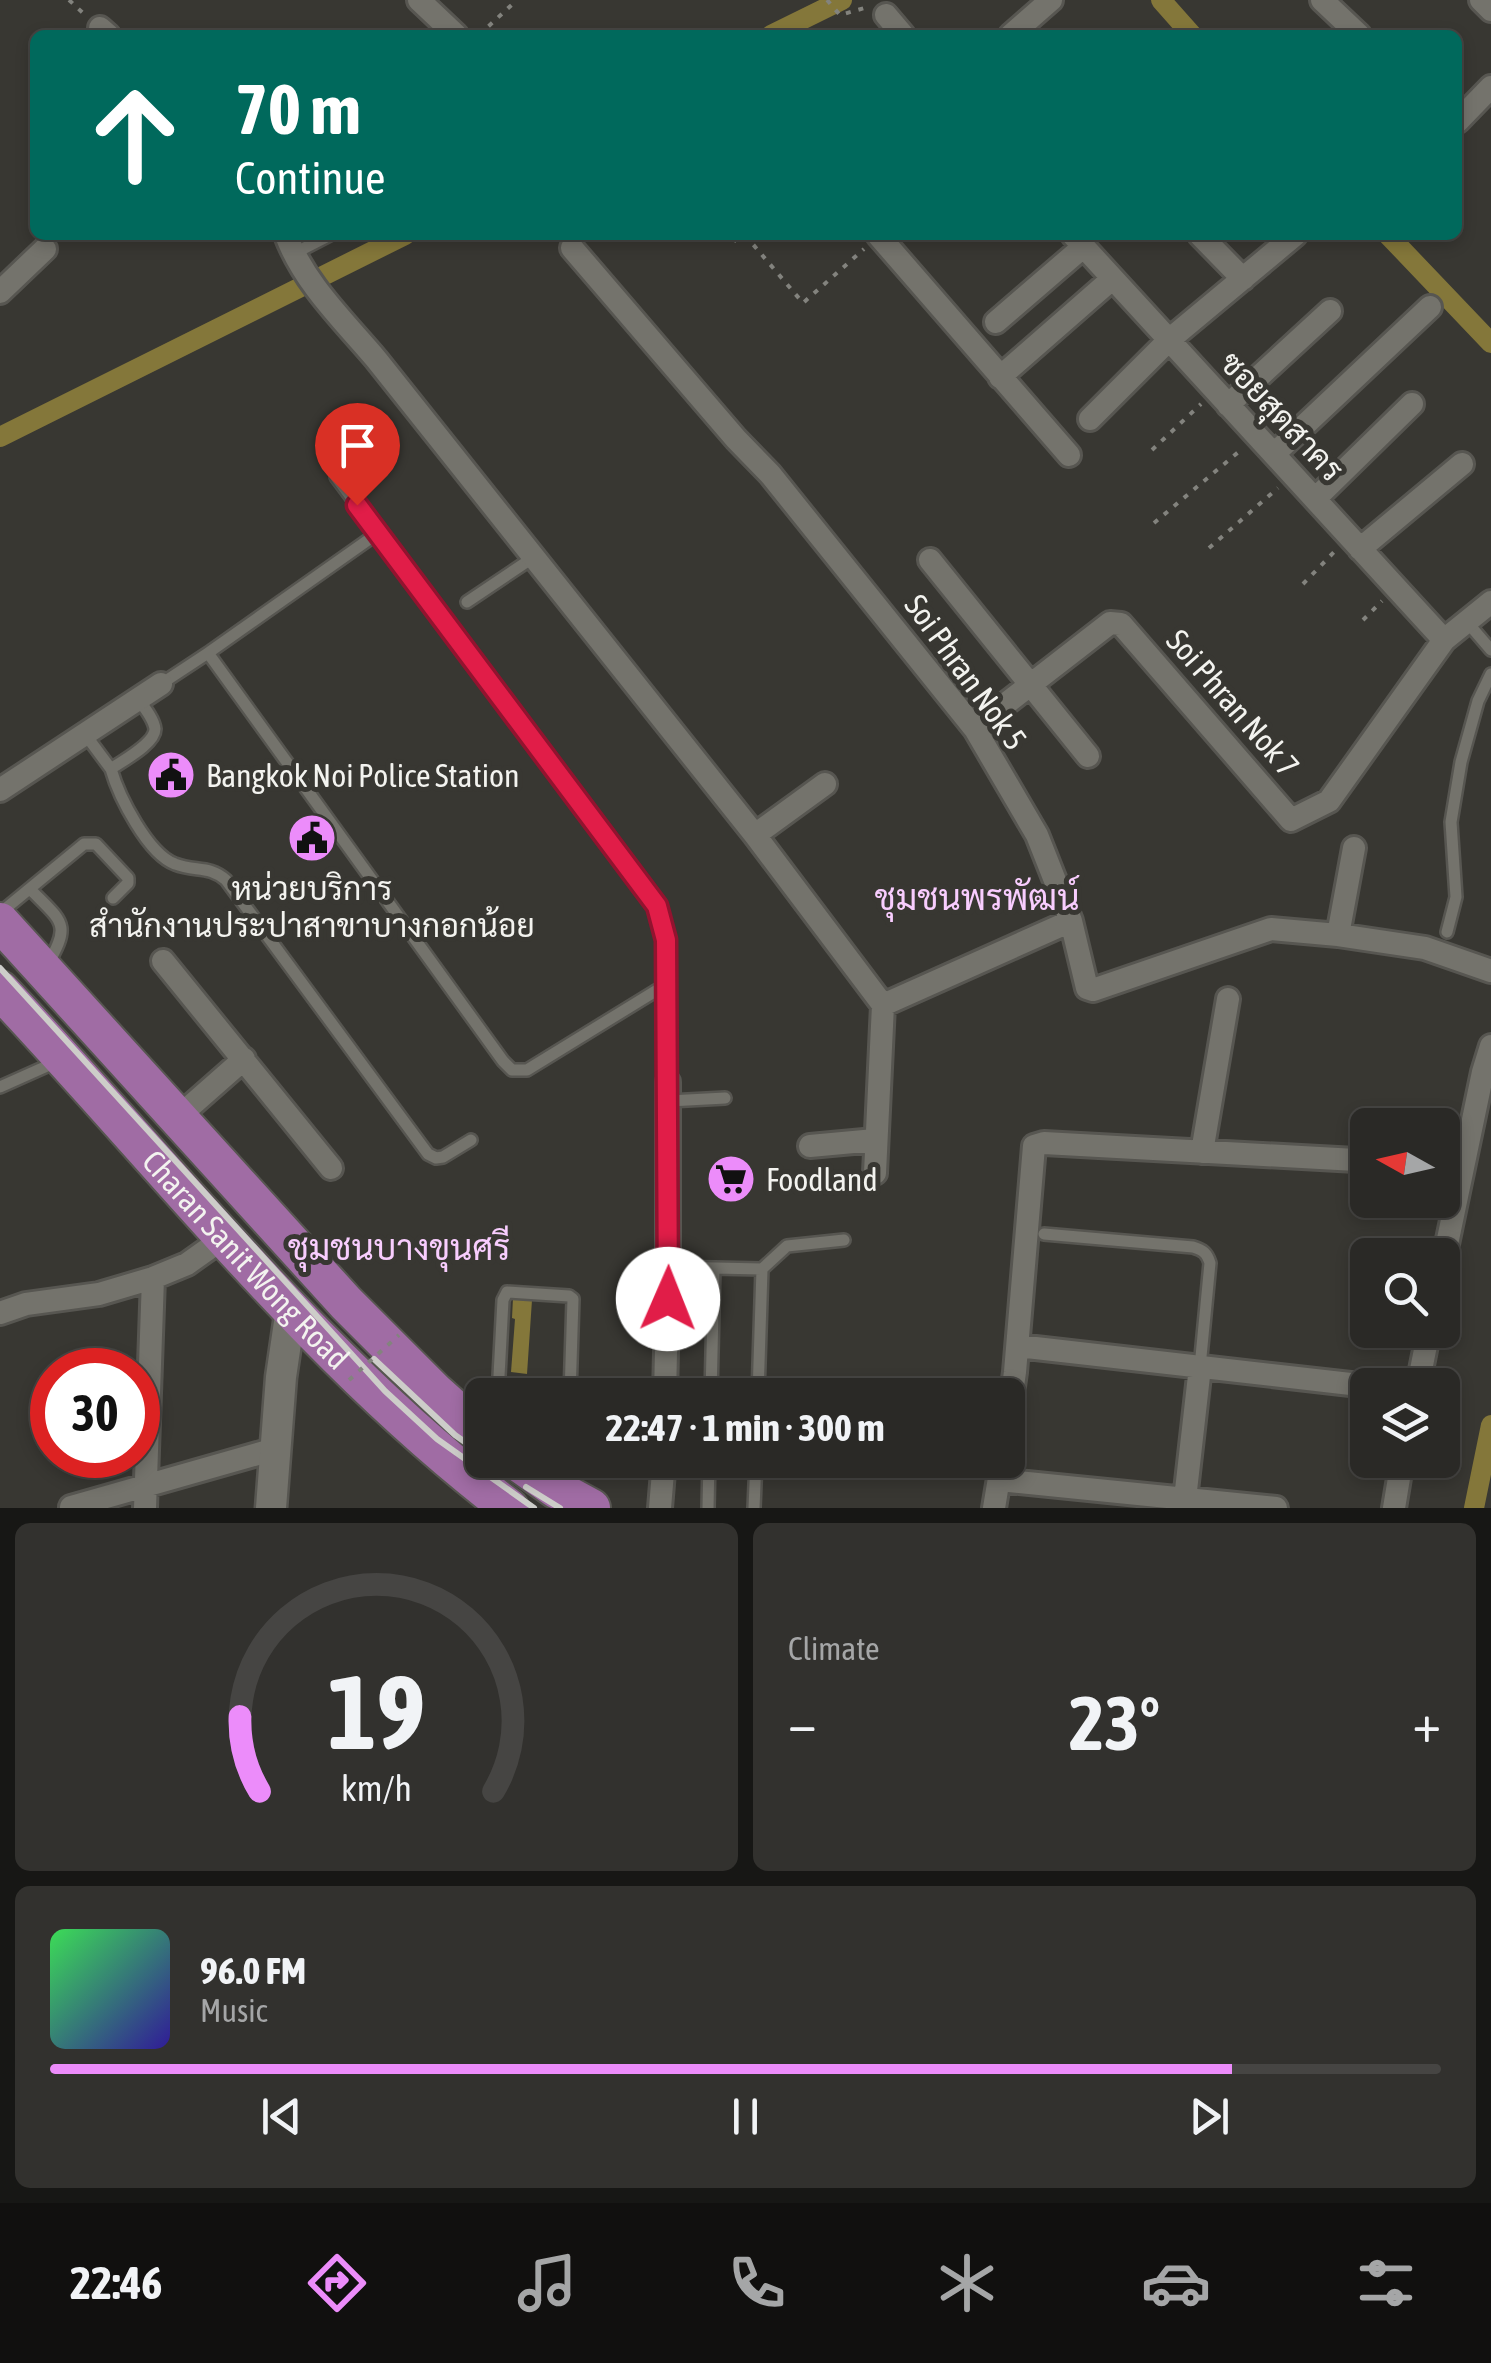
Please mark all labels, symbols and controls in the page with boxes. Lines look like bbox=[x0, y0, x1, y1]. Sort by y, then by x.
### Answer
text: 70 m bbox=[235, 69, 361, 149]
icon: ahead bbox=[70, 70, 200, 200]
text: Continue bbox=[235, 152, 386, 204]
street label: ซอยสุดสาคร bbox=[1210, 344, 1351, 491]
pin bbox=[315, 403, 400, 506]
icon: arrive bbox=[330, 418, 385, 473]
street label: Soi Phran Nok 5 bbox=[897, 587, 1035, 757]
street label: Soi Phran Nok 7 bbox=[1159, 622, 1307, 784]
public building icon: Bangkok Noi Police Station bbox=[145, 749, 197, 801]
place label: Bangkok Noi Police Station bbox=[206, 757, 520, 794]
public building icon: หน่วยบริการ สำนักงานประปาสาขาบางกอกน้อย bbox=[286, 812, 338, 864]
place label: หน่วยบริการ สำนักงานประปาสาขาบางกอกน้อย bbox=[89, 870, 535, 944]
district label: ชุมชนพรพัฒน์ bbox=[875, 875, 1079, 922]
north arrow bbox=[1350, 1108, 1460, 1218]
map controls bbox=[1350, 1108, 1460, 1478]
street label: Charan Sanit Wong Road bbox=[135, 1142, 357, 1376]
supermarket icon: Foodland bbox=[705, 1153, 757, 1205]
place label: Foodland bbox=[766, 1161, 878, 1198]
district label: ชุมชนบางขุนศรี bbox=[288, 1225, 510, 1272]
button: search bbox=[1350, 1238, 1460, 1348]
position arrow bbox=[616, 1247, 720, 1351]
speed limit sign: 30 bbox=[30, 1348, 160, 1478]
button: layers bbox=[1350, 1368, 1460, 1478]
text: 22:47 · 1 min · 300 m bbox=[605, 1406, 885, 1449]
text: Climate bbox=[788, 1630, 880, 1667]
text: 19 bbox=[328, 1652, 425, 1771]
text: 23° bbox=[1069, 1680, 1160, 1766]
text: − bbox=[788, 1691, 817, 1754]
text: + bbox=[1412, 1691, 1441, 1754]
text: km/h bbox=[341, 1768, 412, 1809]
text: 96.0 FM bbox=[200, 1949, 306, 1992]
text: Music bbox=[200, 1992, 267, 2029]
icon: previous bbox=[254, 2089, 309, 2144]
icon: pause bbox=[718, 2089, 773, 2144]
icon: next bbox=[1182, 2089, 1237, 2144]
icon: directions bbox=[302, 2248, 372, 2318]
icon: music bbox=[512, 2248, 582, 2318]
icon: phone bbox=[722, 2248, 792, 2318]
icon: climate bbox=[932, 2248, 1002, 2318]
icon: car bbox=[1141, 2248, 1211, 2318]
icon: filters bbox=[1351, 2248, 1421, 2318]
text: 22:46 bbox=[70, 2257, 163, 2309]

